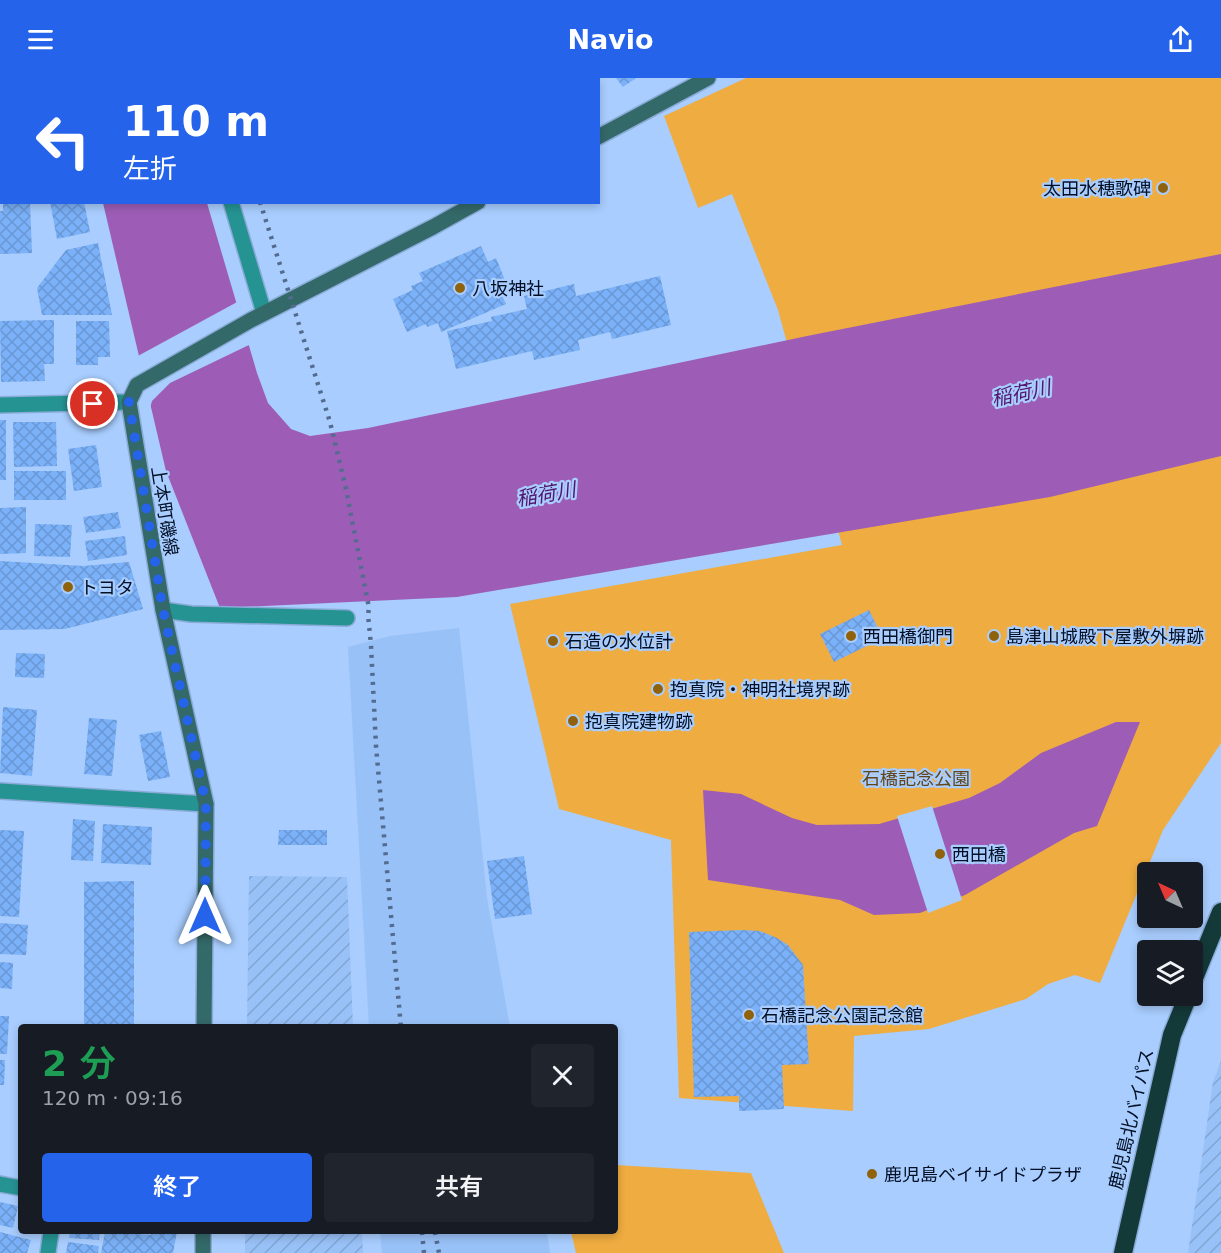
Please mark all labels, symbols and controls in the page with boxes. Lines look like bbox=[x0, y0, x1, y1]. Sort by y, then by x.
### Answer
icon: menu bbox=[24, 23, 57, 56]
icon: share bbox=[1164, 23, 1197, 56]
text: Navio bbox=[567, 24, 654, 55]
text: 110 m bbox=[123, 97, 269, 146]
icon: left bbox=[24, 102, 102, 180]
text: 左折 bbox=[123, 153, 177, 184]
place label: 太田水穂歌碑 bbox=[1043, 178, 1151, 199]
marker: 太田水穂歌碑 bbox=[1156, 181, 1170, 195]
place label: 八坂神社 bbox=[472, 278, 544, 299]
marker: 八坂神社 bbox=[453, 281, 467, 295]
water label: 稲荷川 bbox=[989, 375, 1055, 411]
pin bbox=[67, 378, 118, 429]
icon: arrive bbox=[76, 387, 109, 420]
street label: 上本町磯線 bbox=[148, 465, 182, 557]
water label: 稲荷川 bbox=[514, 477, 580, 511]
place label: トヨタ bbox=[80, 577, 134, 598]
marker: トヨタ bbox=[61, 580, 75, 594]
place label: 西田橋御門 bbox=[863, 626, 953, 647]
place label: 島津山城殿下屋敷外塀跡 bbox=[1006, 626, 1204, 647]
marker: 西田橋御門 bbox=[844, 629, 858, 643]
marker: 島津山城殿下屋敷外塀跡 bbox=[987, 629, 1001, 643]
place label: 石造の水位計 bbox=[565, 631, 673, 652]
marker: 石造の水位計 bbox=[546, 634, 560, 648]
place label: 抱真院・神明社境界跡 bbox=[670, 679, 850, 700]
marker: 抱真院・神明社境界跡 bbox=[651, 682, 665, 696]
place label: 抱真院建物跡 bbox=[585, 711, 693, 732]
marker: 抱真院建物跡 bbox=[566, 714, 580, 728]
park label: 石橋記念公園 bbox=[862, 768, 970, 789]
place label: 西田橋 bbox=[952, 844, 1006, 865]
marker: 西田橋 bbox=[933, 847, 947, 861]
north arrow bbox=[1137, 862, 1203, 928]
map controls bbox=[1137, 862, 1203, 1006]
position arrow bbox=[173, 884, 237, 948]
button: layers bbox=[1137, 940, 1203, 1006]
place label: 石橋記念公園記念館 bbox=[761, 1005, 923, 1026]
marker: 石橋記念公園記念館 bbox=[742, 1008, 756, 1022]
text: 2 分 bbox=[42, 1043, 116, 1084]
button: close bbox=[531, 1044, 594, 1107]
street label: 鹿児島北バイパス bbox=[1105, 1047, 1157, 1191]
text: 120 m · 09:16 bbox=[42, 1086, 183, 1110]
button: 終了 bbox=[42, 1153, 312, 1222]
button: 共有 bbox=[324, 1153, 594, 1222]
place label: 鹿児島ベイサイドプラザ bbox=[884, 1164, 1082, 1185]
marker: 鹿児島ベイサイドプラザ bbox=[865, 1167, 879, 1181]

